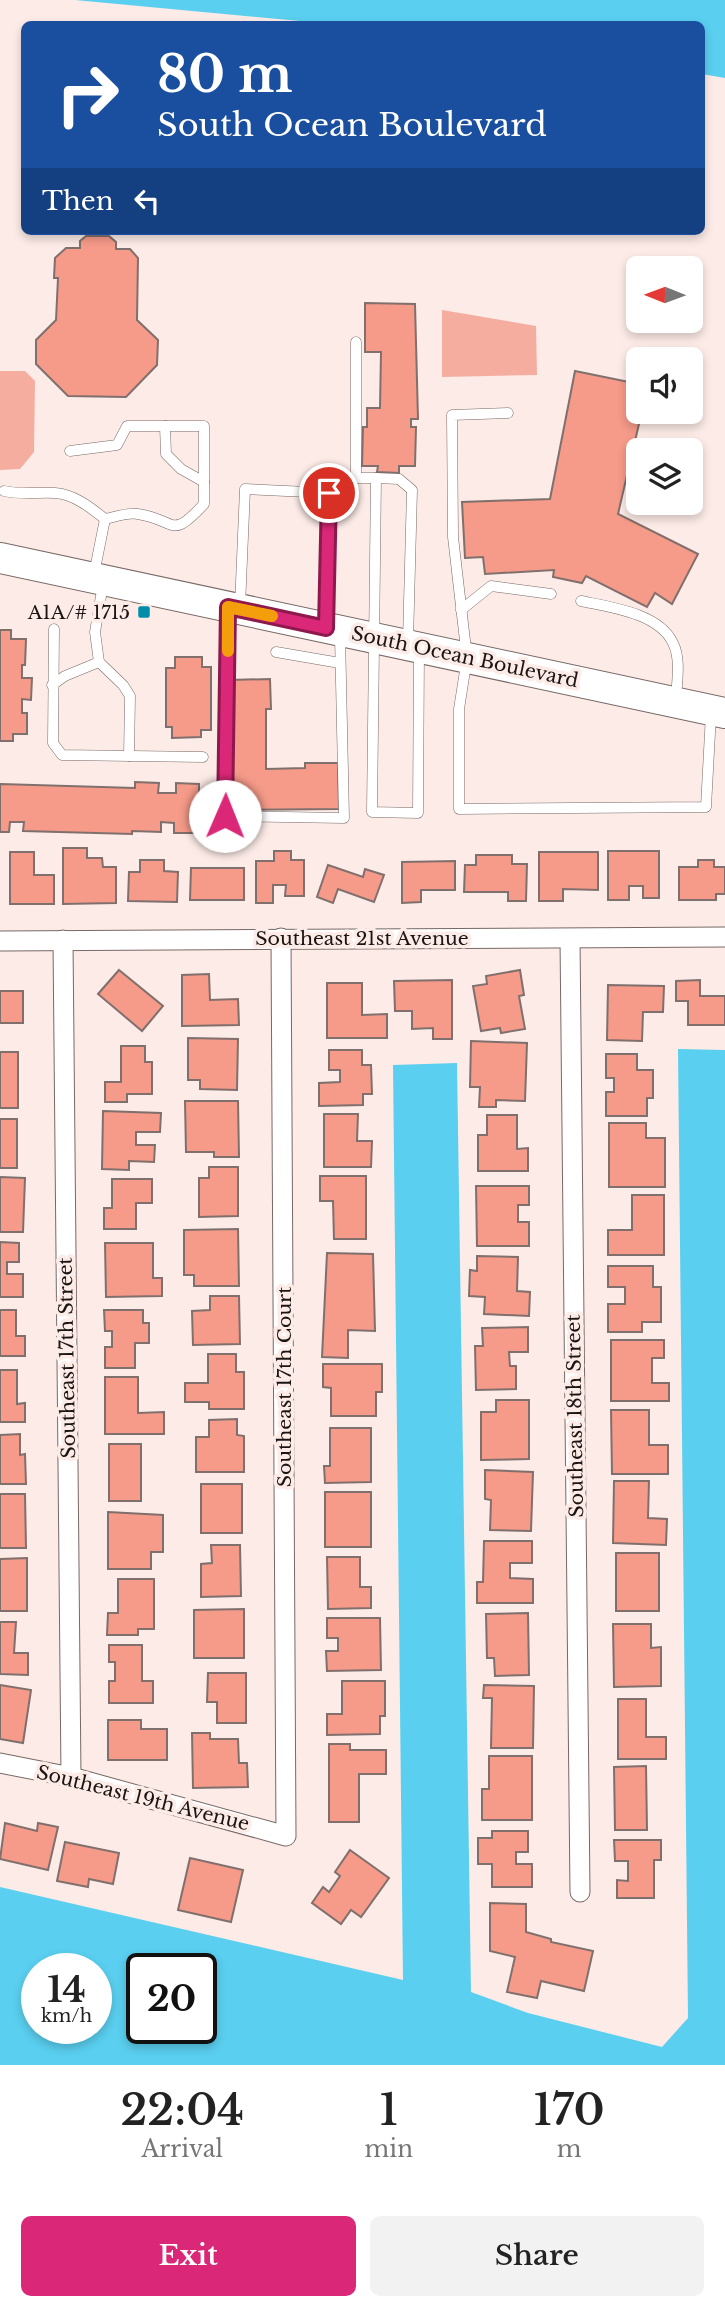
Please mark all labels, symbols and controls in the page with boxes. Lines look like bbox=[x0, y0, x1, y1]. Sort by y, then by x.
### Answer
text: 80 m bbox=[157, 44, 292, 105]
icon: right bbox=[42, 49, 133, 140]
text: South Ocean Boulevard bbox=[157, 105, 547, 145]
icon: left bbox=[128, 182, 166, 220]
text: Then bbox=[42, 185, 114, 217]
north arrow bbox=[626, 256, 704, 332]
map controls bbox=[626, 256, 703, 515]
button: sound bbox=[626, 347, 703, 424]
button: layers bbox=[626, 438, 703, 515]
pin bbox=[299, 463, 359, 523]
icon: arrive bbox=[310, 474, 348, 512]
place label: A1A/# 1715 bbox=[27, 601, 130, 624]
marker: A1A/# 1715 bbox=[136, 604, 152, 620]
street label: South Ocean Boulevard bbox=[349, 622, 581, 692]
position arrow bbox=[188, 779, 262, 853]
street label: Southeast 21st Avenue bbox=[255, 927, 469, 950]
street label: Southeast 17th Street bbox=[54, 1256, 80, 1459]
street label: Southeast 17th Court bbox=[273, 1286, 296, 1487]
street label: Southeast 18th Street bbox=[562, 1313, 588, 1518]
street label: Southeast 19th Avenue bbox=[34, 1760, 252, 1836]
speed limit sign: 20 bbox=[126, 1953, 217, 2044]
text: 14 bbox=[47, 1968, 86, 2011]
text: km/h bbox=[41, 2005, 92, 2027]
text: 22:04 bbox=[120, 2084, 244, 2136]
text: 1 bbox=[380, 2084, 398, 2136]
text: 170 bbox=[533, 2084, 605, 2136]
text: Arrival bbox=[142, 2135, 223, 2163]
text: min bbox=[365, 2135, 413, 2163]
text: m bbox=[557, 2135, 581, 2163]
button: Exit bbox=[21, 2216, 356, 2296]
button: Share bbox=[370, 2216, 704, 2296]

